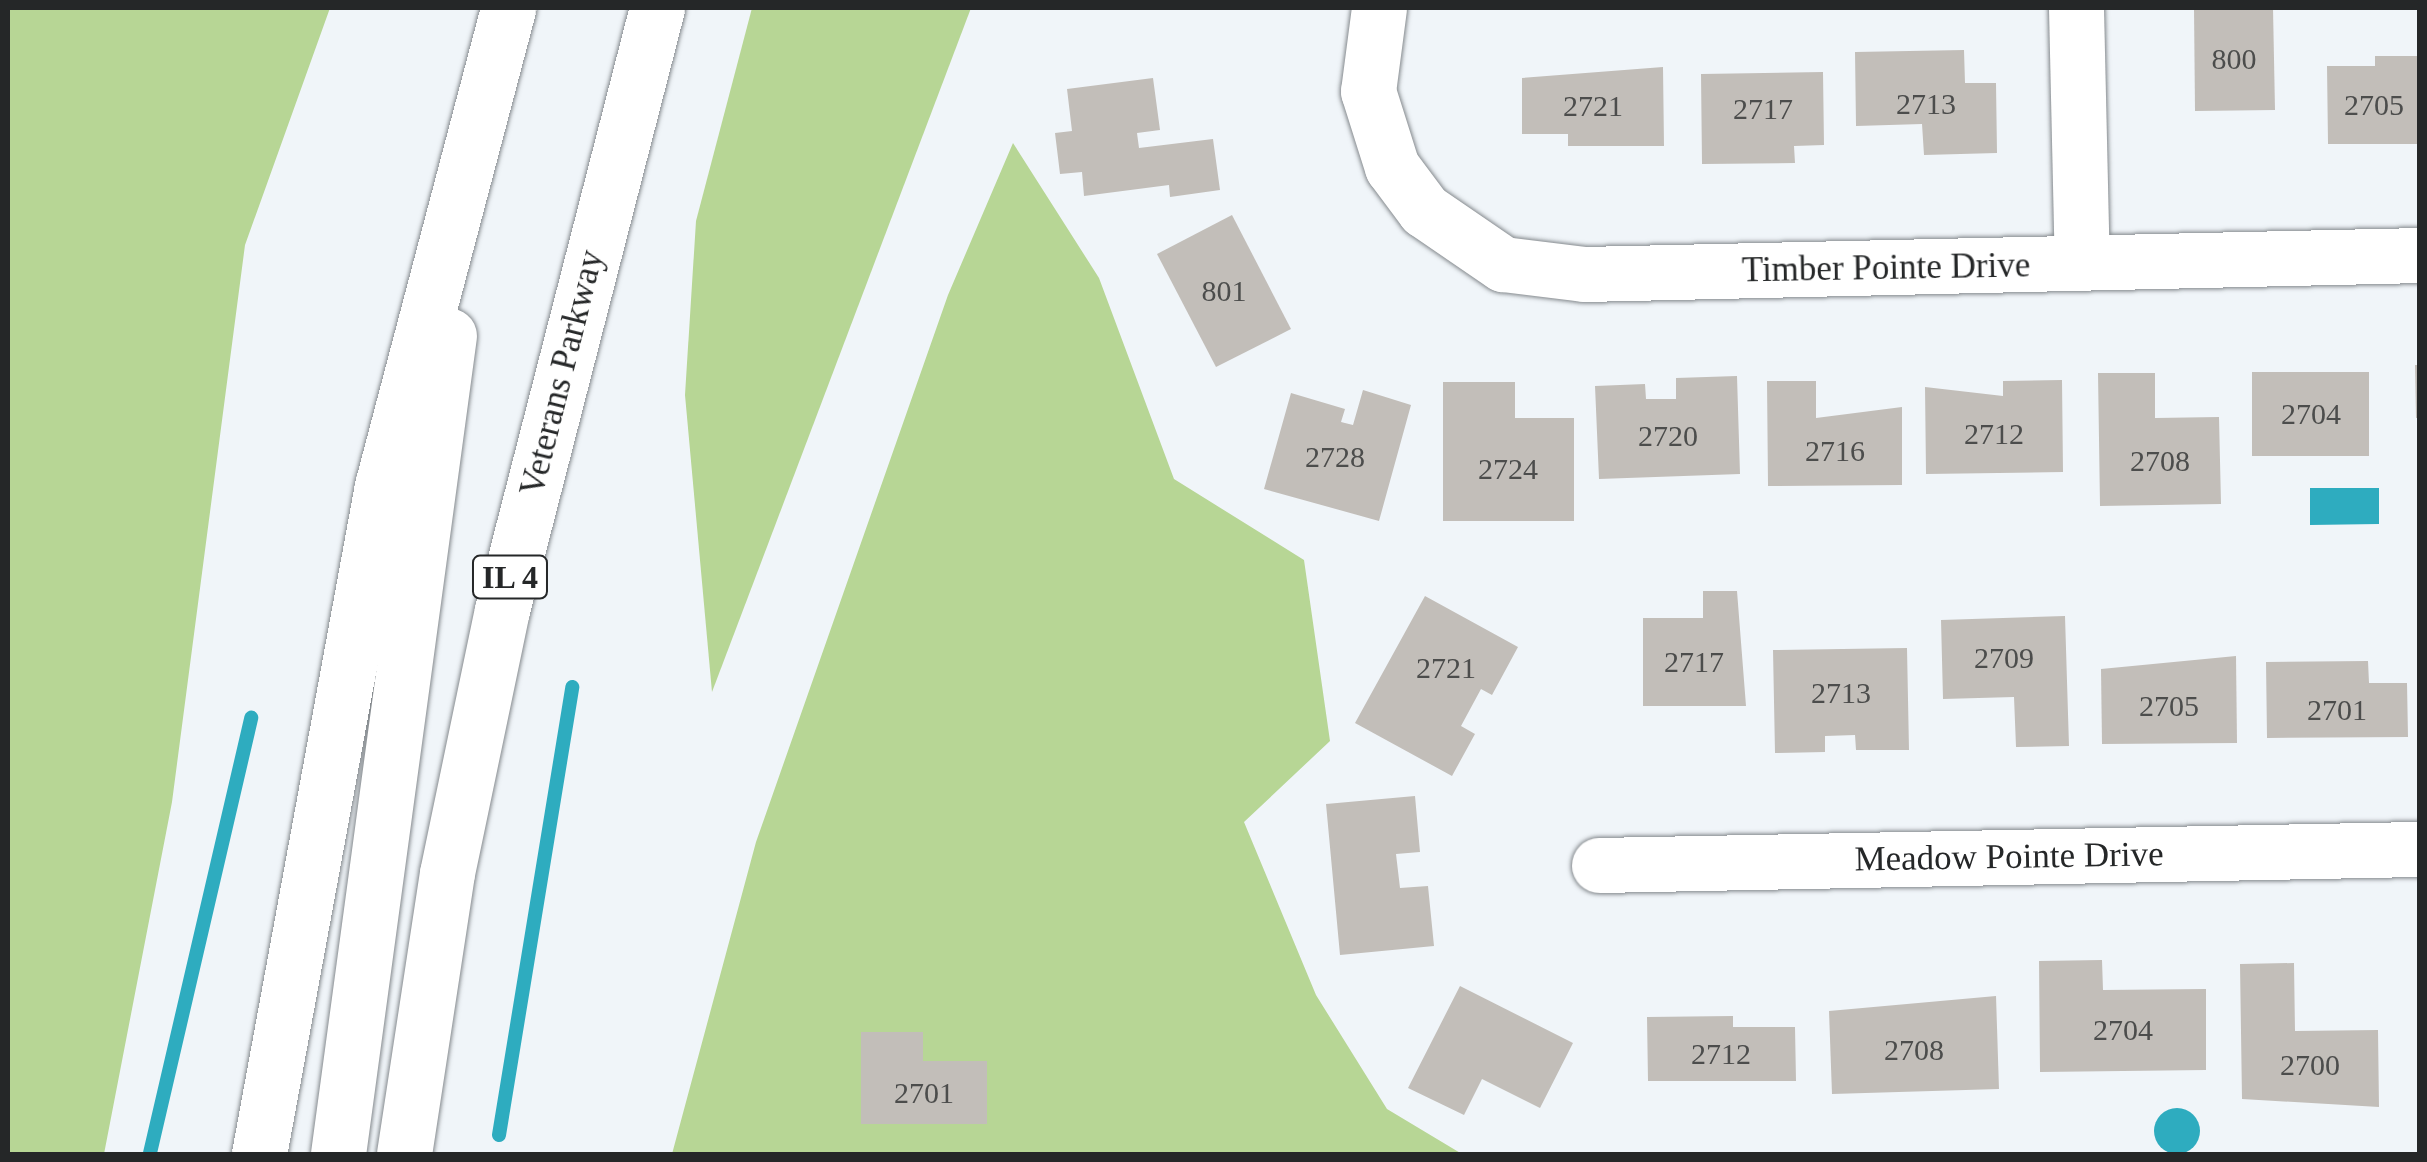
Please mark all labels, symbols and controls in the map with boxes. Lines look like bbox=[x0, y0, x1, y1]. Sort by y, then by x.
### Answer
house number: 800 bbox=[2212, 41, 2256, 77]
house number: 2713 bbox=[1896, 86, 1956, 122]
house number: 2705 bbox=[2344, 87, 2404, 123]
house number: 2721 bbox=[1563, 88, 1623, 124]
house number: 2717 bbox=[1733, 91, 1793, 127]
street label: Timber Pointe Drive bbox=[1741, 244, 2031, 292]
street label: Veterans Parkway bbox=[511, 246, 613, 500]
house number: 801 bbox=[1202, 273, 1246, 309]
house number: 2704 bbox=[2281, 396, 2341, 432]
house number: 2712 bbox=[1964, 416, 2024, 452]
house number: 2720 bbox=[1638, 418, 1698, 454]
house number: 2716 bbox=[1805, 433, 1865, 469]
house number: 2728 bbox=[1305, 439, 1365, 475]
house number: 2708 bbox=[2130, 443, 2190, 479]
house number: 2724 bbox=[1478, 451, 1538, 487]
road number: IL 4 bbox=[470, 550, 550, 604]
house number: 2709 bbox=[1974, 640, 2034, 676]
house number: 2717 bbox=[1664, 644, 1724, 680]
house number: 2721 bbox=[1416, 650, 1476, 686]
house number: 2713 bbox=[1811, 675, 1871, 711]
house number: 2705 bbox=[2139, 688, 2199, 724]
house number: 2701 bbox=[2307, 692, 2367, 728]
street label: Meadow Pointe Drive bbox=[1854, 833, 2164, 881]
house number: 2704 bbox=[2093, 1012, 2153, 1048]
house number: 2708 bbox=[1884, 1032, 1944, 1068]
house number: 2712 bbox=[1691, 1036, 1751, 1072]
house number: 2700 bbox=[2280, 1047, 2340, 1083]
house number: 2701 bbox=[894, 1075, 954, 1111]

